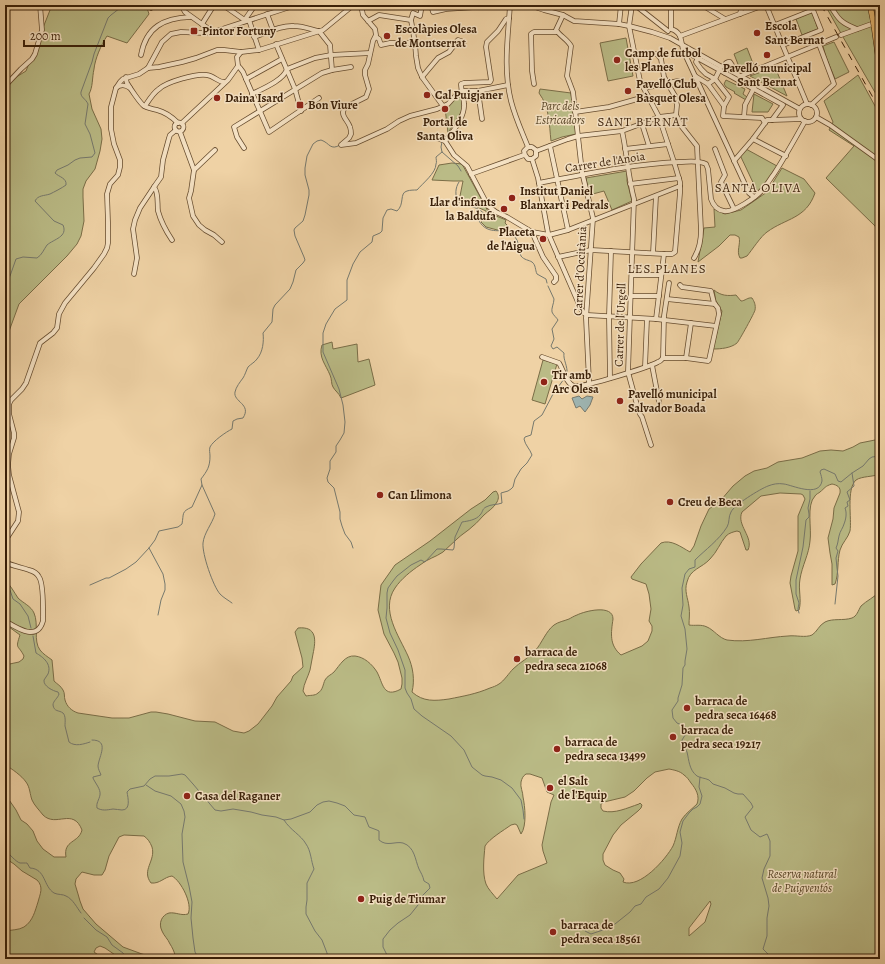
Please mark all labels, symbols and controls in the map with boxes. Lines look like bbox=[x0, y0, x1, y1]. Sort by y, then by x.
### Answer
place label: Escola Sant Bernat bbox=[765, 18, 824, 48]
place label: Escolàpies Olesa de Montserrat bbox=[395, 21, 477, 51]
scale bar bbox=[24, 22, 104, 48]
place label: Pintor Fortuny bbox=[202, 23, 276, 39]
marker: Pintor Fortuny bbox=[189, 26, 199, 36]
text: 200 m bbox=[30, 28, 61, 44]
marker: Escola Sant Bernat bbox=[752, 28, 762, 38]
marker: Escolàpies Olesa de Montserrat bbox=[382, 31, 392, 41]
place label: Camp de futbol les Planes bbox=[625, 45, 702, 75]
marker: Pavelló municipal Sant Bernat bbox=[762, 50, 772, 60]
marker: Camp de futbol les Planes bbox=[612, 55, 622, 65]
place label: Pavelló municipal Sant Bernat bbox=[723, 60, 812, 90]
place label: Pavelló Club Bàsquet Olesa bbox=[636, 76, 706, 106]
marker: Pavelló Club Bàsquet Olesa bbox=[623, 86, 633, 96]
place label: Cal Puigjaner bbox=[435, 87, 503, 103]
place label: Daina Isard bbox=[225, 90, 284, 106]
marker: Cal Puigjaner bbox=[422, 90, 432, 100]
marker: Daina Isard bbox=[212, 93, 222, 103]
place label: Bon Viure bbox=[308, 97, 358, 113]
park label: Parc dels Estricadors bbox=[535, 98, 585, 128]
marker: Bon Viure bbox=[295, 100, 305, 110]
marker: Portal de Santa Oliva bbox=[440, 104, 450, 114]
district label: SANT BERNAT bbox=[597, 113, 689, 130]
place label: Portal de Santa Oliva bbox=[417, 114, 474, 144]
street label: Carrer de l'Anoia bbox=[564, 148, 647, 176]
district label: SANTA OLIVA bbox=[715, 179, 801, 196]
place label: Institut Daniel Blanxart i Pedrals bbox=[520, 183, 609, 213]
marker: Institut Daniel Blanxart i Pedrals bbox=[507, 193, 517, 203]
place label: Llar d'infants la Baldufa bbox=[429, 194, 496, 224]
marker: Llar d'infants la Baldufa bbox=[499, 204, 509, 214]
place label: Placeta de l'Aigua bbox=[487, 224, 535, 254]
street label: Carrer d'Occitània bbox=[570, 225, 590, 316]
marker: Placeta de l'Aigua bbox=[538, 234, 548, 244]
district label: LES PLANES bbox=[627, 260, 707, 277]
street label: Carrer de l'Urgell bbox=[611, 283, 629, 367]
place label: Tir amb Arc Olesa bbox=[551, 367, 599, 397]
marker: Tir amb Arc Olesa bbox=[539, 377, 549, 387]
place label: Pavelló municipal Salvador Boada bbox=[628, 386, 717, 416]
marker: Pavelló municipal Salvador Boada bbox=[615, 396, 625, 406]
place label: Can Llimona bbox=[388, 487, 452, 503]
marker: Can Llimona bbox=[375, 490, 385, 500]
place label: Creu de Beca bbox=[678, 494, 742, 510]
marker: Creu de Beca bbox=[665, 497, 675, 507]
place label: barraca de pedra seca 21068 bbox=[524, 644, 607, 674]
marker: barraca de pedra seca 21068 bbox=[512, 654, 522, 664]
place label: barraca de pedra seca 16468 bbox=[694, 693, 777, 723]
marker: barraca de pedra seca 16468 bbox=[682, 703, 692, 713]
place label: barraca de pedra seca 19217 bbox=[680, 722, 761, 752]
marker: barraca de pedra seca 19217 bbox=[668, 732, 678, 742]
place label: barraca de pedra seca 13499 bbox=[564, 734, 646, 764]
marker: barraca de pedra seca 13499 bbox=[552, 744, 562, 754]
place label: el Salt de l'Equip bbox=[558, 773, 608, 803]
marker: el Salt de l'Equip bbox=[545, 783, 555, 793]
place label: Casa del Raganer bbox=[195, 788, 281, 804]
marker: Casa del Raganer bbox=[182, 791, 192, 801]
park label: Reserva natural de Puigventós bbox=[767, 866, 837, 896]
place label: Puig de Tiumar bbox=[369, 891, 446, 907]
marker: Puig de Tiumar bbox=[356, 894, 366, 904]
place label: barraca de pedra seca 18561 bbox=[560, 917, 641, 947]
marker: barraca de pedra seca 18561 bbox=[548, 927, 558, 937]

